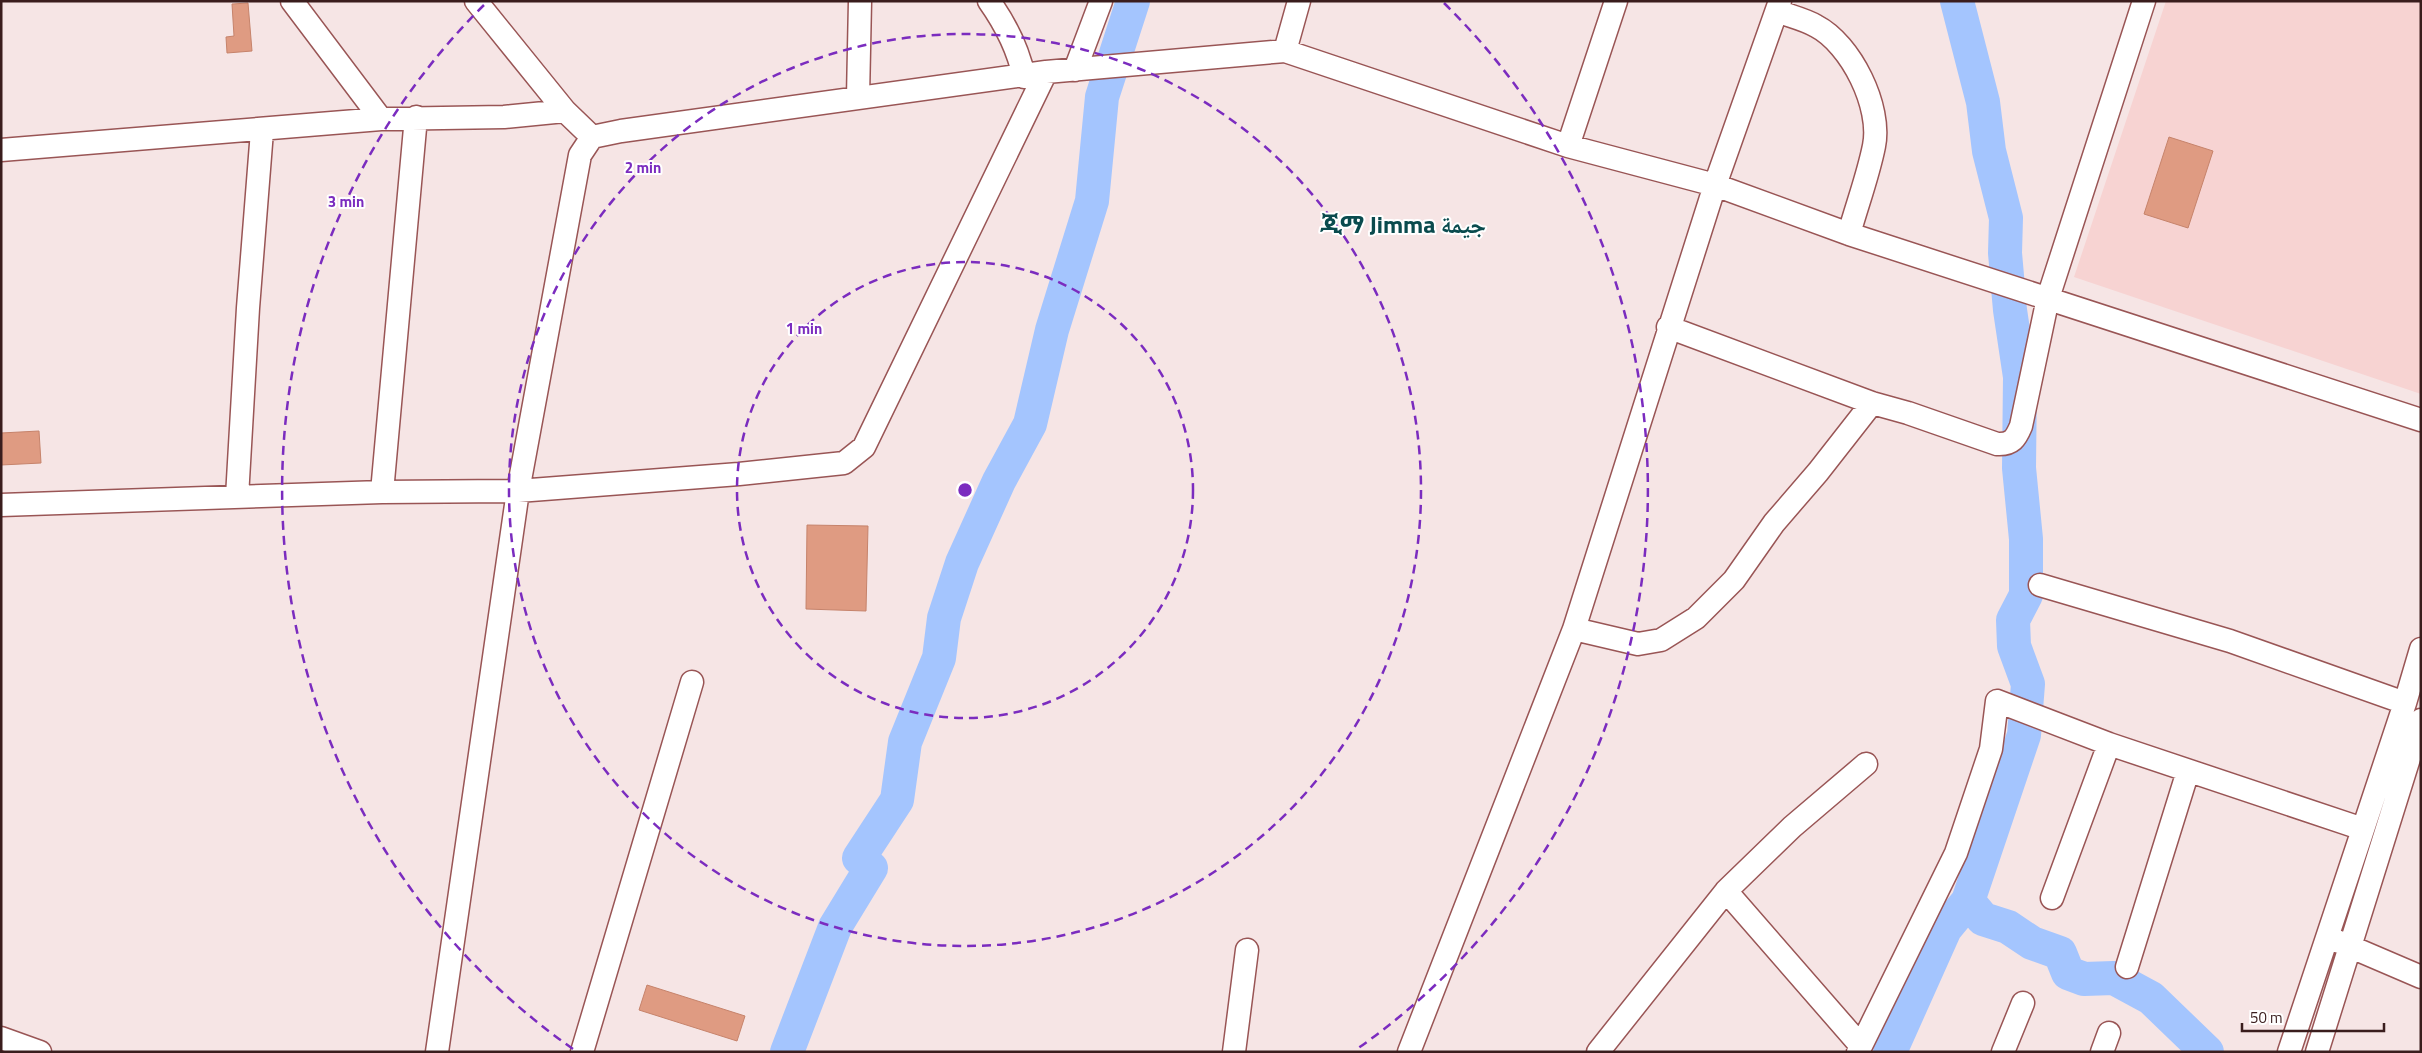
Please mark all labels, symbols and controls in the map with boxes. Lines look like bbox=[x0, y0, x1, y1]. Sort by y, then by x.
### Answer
text: 2 min bbox=[625, 156, 661, 179]
text: 3 min bbox=[328, 190, 364, 213]
district label: ጂማ Jimma جيمة bbox=[1320, 206, 1486, 242]
text: 1 min bbox=[786, 317, 822, 340]
centre of rings bbox=[956, 481, 974, 499]
scale bar bbox=[2242, 1000, 2384, 1032]
text: 50 m bbox=[2250, 1006, 2283, 1029]

